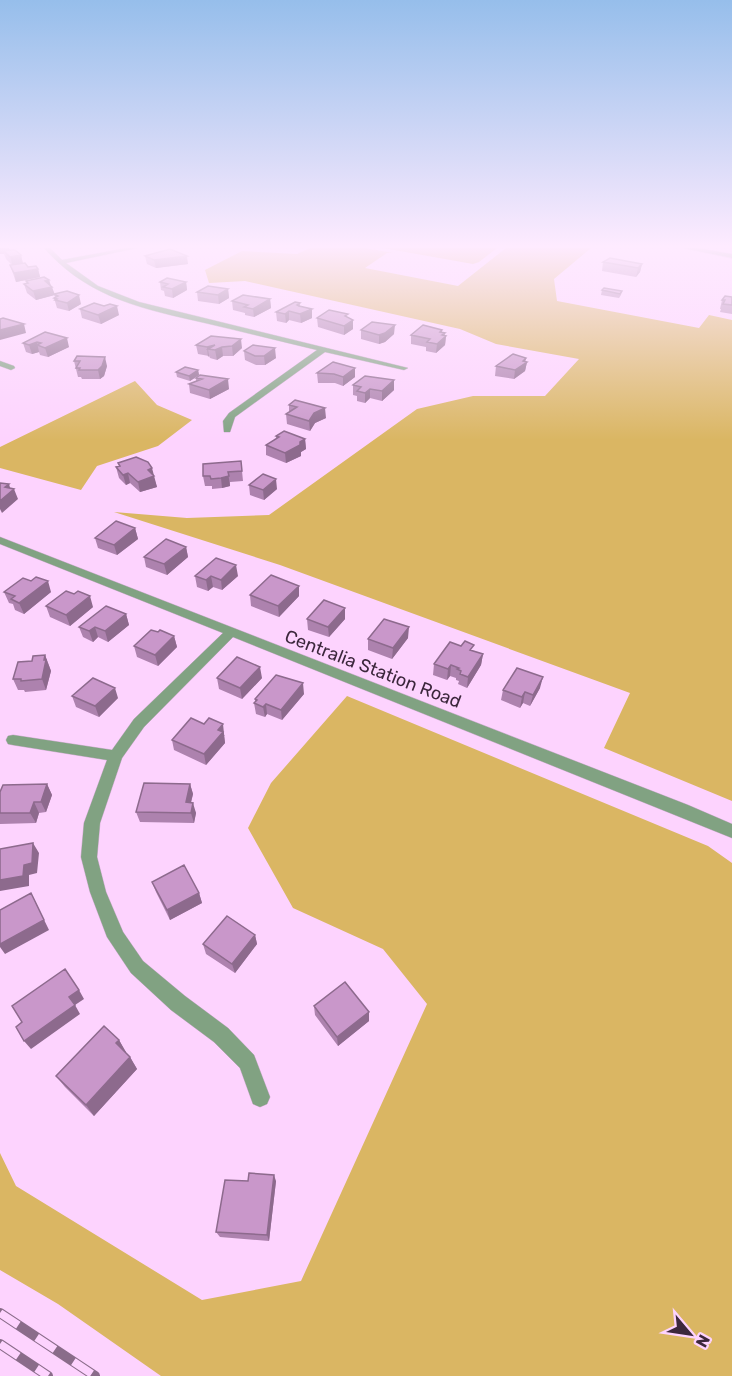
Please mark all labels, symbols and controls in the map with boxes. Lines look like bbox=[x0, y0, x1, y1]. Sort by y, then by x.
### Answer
street label: Centralia Station Road bbox=[282, 625, 464, 713]
north arrow bbox=[660, 1304, 720, 1364]
text: N bbox=[692, 1331, 714, 1351]

